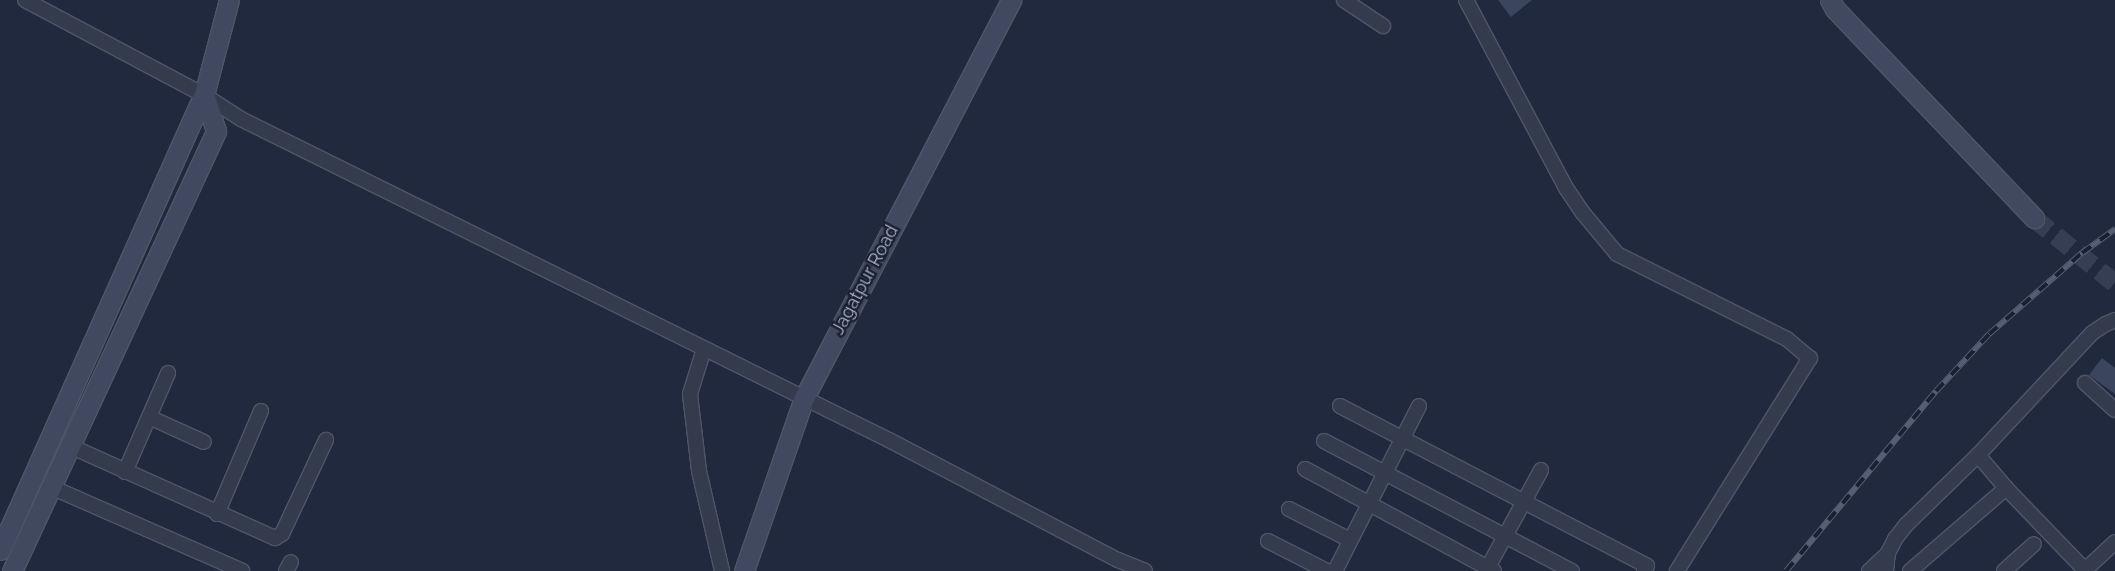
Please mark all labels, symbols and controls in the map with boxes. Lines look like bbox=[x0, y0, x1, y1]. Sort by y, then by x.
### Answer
street label: Jagatpur Road bbox=[827, 221, 903, 339]

